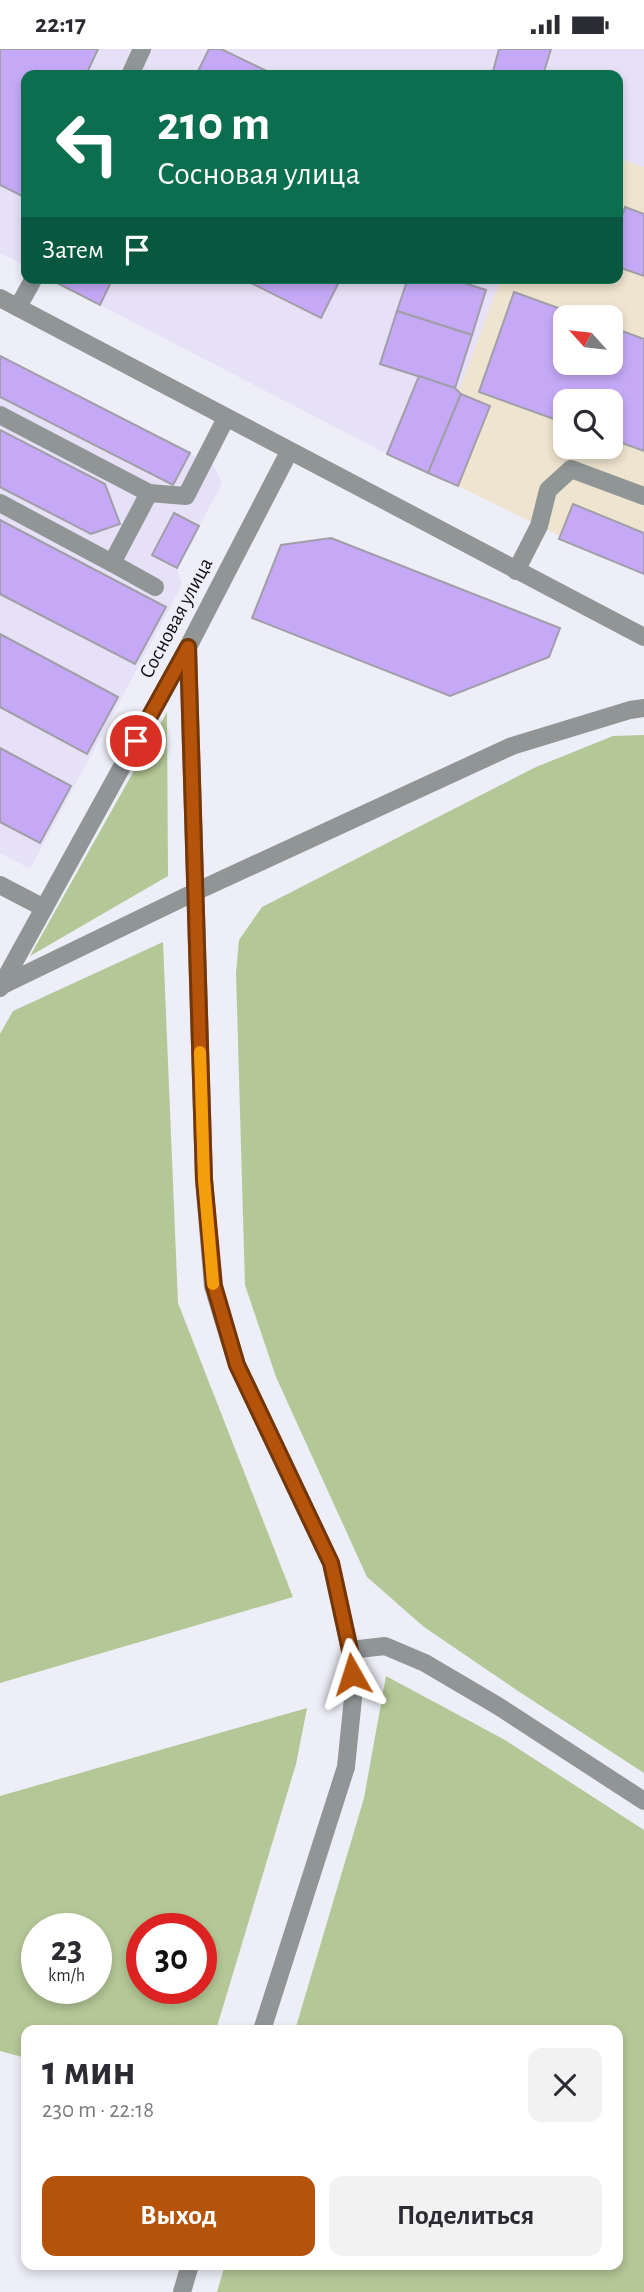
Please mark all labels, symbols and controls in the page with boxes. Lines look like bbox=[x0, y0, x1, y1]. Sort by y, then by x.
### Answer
text: 22:17 bbox=[35, 11, 86, 37]
icon: left bbox=[42, 98, 133, 189]
text: 210 m bbox=[157, 100, 270, 149]
text: Сосновая улица bbox=[157, 158, 360, 190]
icon: arrive bbox=[118, 231, 156, 269]
text: Затем bbox=[42, 237, 104, 263]
north arrow bbox=[553, 305, 623, 375]
map controls bbox=[553, 305, 623, 459]
button: search bbox=[553, 389, 623, 459]
street label: Сосновая улица bbox=[135, 554, 217, 682]
pin bbox=[106, 711, 166, 771]
icon: arrive bbox=[117, 722, 155, 760]
position arrow bbox=[315, 1637, 389, 1711]
speed limit sign: 30 bbox=[126, 1913, 217, 2004]
text: 23 bbox=[51, 1932, 82, 1967]
text: km/h bbox=[48, 1967, 85, 1985]
button: close bbox=[528, 2048, 602, 2122]
text: 1 мин bbox=[42, 2050, 136, 2092]
text: 230 m · 22:18 bbox=[42, 2099, 154, 2122]
button: Выход bbox=[42, 2176, 315, 2256]
button: Поделиться bbox=[329, 2176, 602, 2256]

